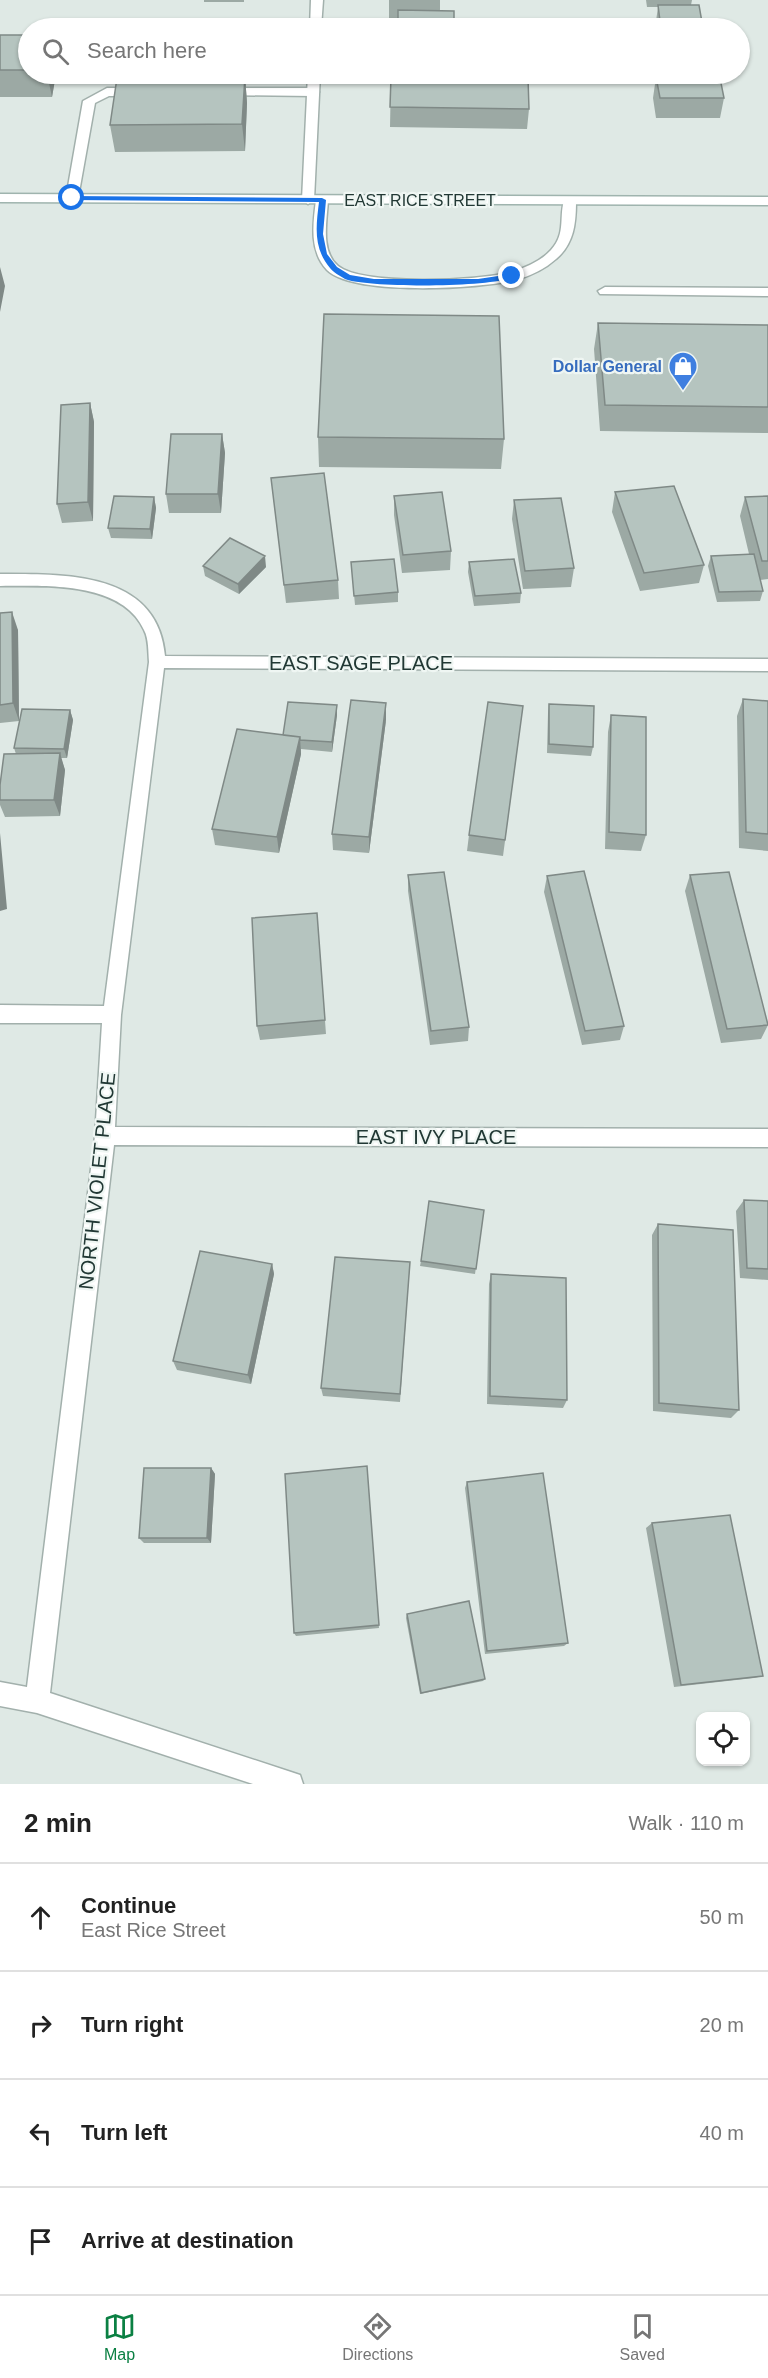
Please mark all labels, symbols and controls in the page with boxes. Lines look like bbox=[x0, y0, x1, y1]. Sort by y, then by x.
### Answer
search box bbox=[18, 18, 750, 84]
icon: search bbox=[39, 35, 72, 68]
text: Search here bbox=[87, 38, 207, 63]
route start bbox=[58, 184, 84, 210]
street label: EAST RICE STREET bbox=[344, 192, 496, 209]
route end bbox=[498, 262, 524, 288]
shop icon: Dollar General bbox=[667, 350, 699, 392]
place label: Dollar General bbox=[553, 358, 662, 375]
street label: EAST SAGE PLACE bbox=[269, 652, 453, 674]
street label: NORTH VIOLET PLACE bbox=[75, 1071, 119, 1291]
street label: EAST IVY PLACE bbox=[356, 1126, 516, 1148]
map controls bbox=[696, 1712, 750, 1766]
button: locate bbox=[696, 1712, 750, 1766]
text: 2 min bbox=[24, 1808, 92, 1838]
text: Walk · 110 m bbox=[628, 1812, 744, 1834]
text: Continue bbox=[81, 1893, 176, 1918]
icon: ahead bbox=[24, 1901, 57, 1934]
text: 50 m bbox=[700, 1906, 744, 1928]
text: East Rice Street bbox=[81, 1919, 226, 1941]
icon: right bbox=[24, 2009, 57, 2042]
text: Turn right bbox=[81, 2012, 183, 2037]
text: 20 m bbox=[700, 2014, 744, 2036]
icon: left bbox=[24, 2117, 57, 2150]
text: Turn left bbox=[81, 2120, 167, 2145]
text: 40 m bbox=[700, 2122, 744, 2144]
icon: arrive bbox=[24, 2225, 57, 2258]
text: Arrive at destination bbox=[81, 2228, 294, 2253]
tab: Map bbox=[103, 2310, 136, 2364]
tab: Directions bbox=[342, 2310, 413, 2364]
tab: Saved bbox=[620, 2310, 665, 2364]

